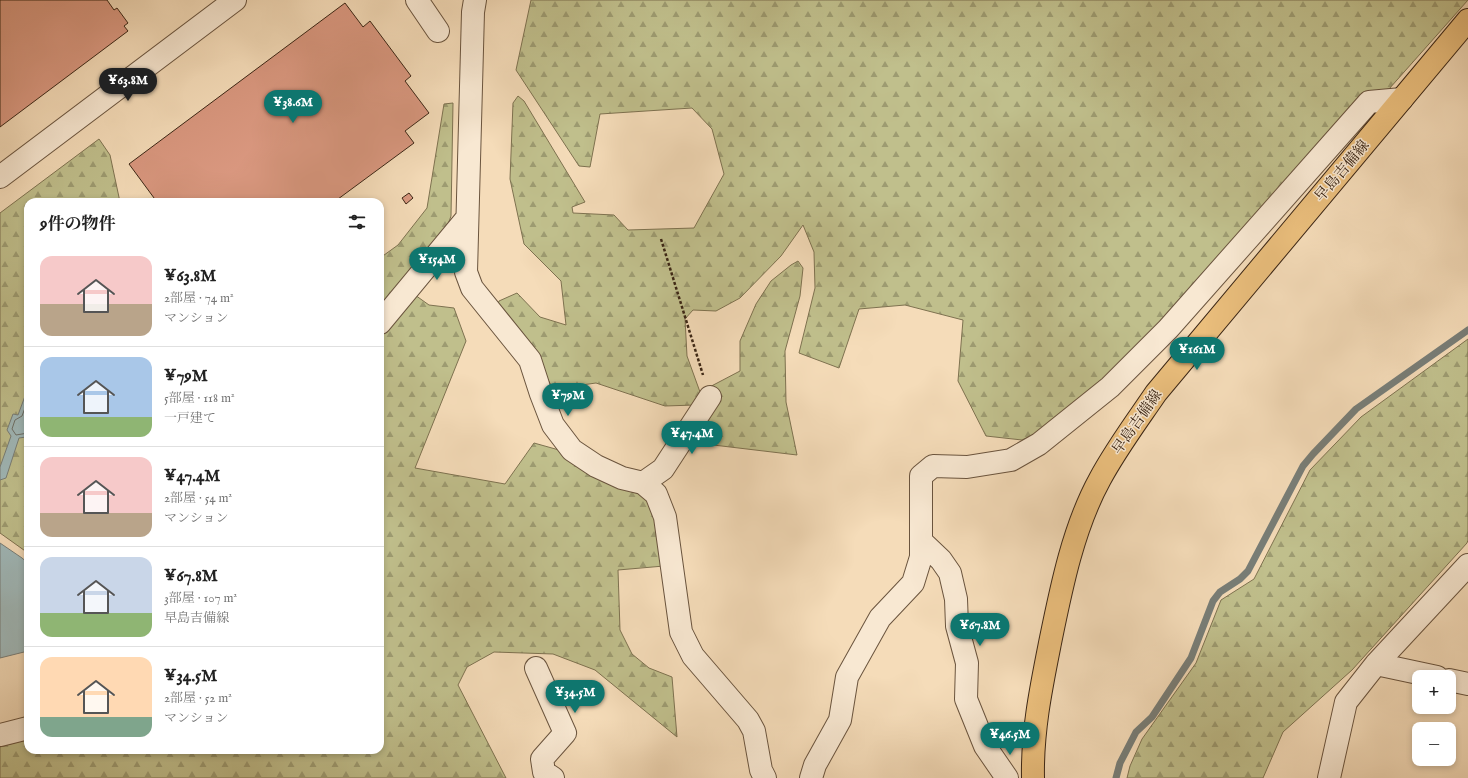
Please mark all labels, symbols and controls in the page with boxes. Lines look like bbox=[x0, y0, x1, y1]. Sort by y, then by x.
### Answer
pin: ¥63.8M bbox=[95, 68, 161, 102]
text: ¥63.8M bbox=[108, 72, 148, 89]
pin: ¥38.6M bbox=[260, 90, 326, 124]
text: ¥38.6M bbox=[273, 94, 313, 111]
street label: 早島吉備線 bbox=[1311, 136, 1373, 206]
icon: filters bbox=[346, 211, 368, 233]
text: 9件の物件 bbox=[40, 214, 115, 235]
pin: ¥154M bbox=[409, 247, 465, 281]
text: ¥154M bbox=[418, 251, 456, 268]
text: ¥63.8M bbox=[164, 266, 216, 287]
icon: home bbox=[72, 272, 120, 320]
text: 2部屋 · 74 m² bbox=[164, 290, 234, 307]
text: マンション bbox=[164, 310, 228, 327]
pin: ¥161M bbox=[1169, 337, 1225, 371]
text: ¥161M bbox=[1179, 341, 1215, 358]
text: ¥79M bbox=[164, 366, 208, 387]
icon: home bbox=[72, 373, 120, 421]
pin: ¥79M bbox=[544, 383, 592, 417]
street label: 早島吉備線 bbox=[1108, 386, 1166, 458]
text: ¥79M bbox=[551, 387, 585, 404]
text: 5部屋 · 118 m² bbox=[164, 390, 235, 407]
text: 一戸建て bbox=[164, 410, 216, 427]
pin: ¥47.4M bbox=[659, 421, 725, 455]
text: ¥47.4M bbox=[670, 425, 714, 442]
text: ¥47.4M bbox=[164, 466, 220, 487]
icon: home bbox=[72, 473, 120, 521]
text: 2部屋 · 54 m² bbox=[164, 490, 232, 507]
text: マンション bbox=[164, 510, 228, 527]
text: ¥67.8M bbox=[164, 566, 218, 587]
icon: home bbox=[72, 573, 120, 621]
text: 3部屋 · 107 m² bbox=[164, 590, 237, 607]
text: 早島吉備線 bbox=[164, 610, 229, 627]
pin: ¥67.8M bbox=[947, 613, 1013, 647]
text: ¥67.8M bbox=[959, 617, 1001, 634]
text: ¥34.5M bbox=[164, 666, 217, 687]
map controls bbox=[1412, 670, 1456, 766]
button: + bbox=[1412, 670, 1456, 714]
icon: home bbox=[72, 673, 120, 721]
pin: ¥34.5M bbox=[542, 680, 608, 714]
text: ¥34.5M bbox=[555, 684, 595, 701]
text: 2部屋 · 52 m² bbox=[164, 690, 232, 707]
text: マンション bbox=[164, 710, 228, 727]
pin: ¥46.5M bbox=[977, 722, 1043, 756]
button: − bbox=[1412, 722, 1456, 766]
text: ¥46.5M bbox=[989, 726, 1031, 743]

